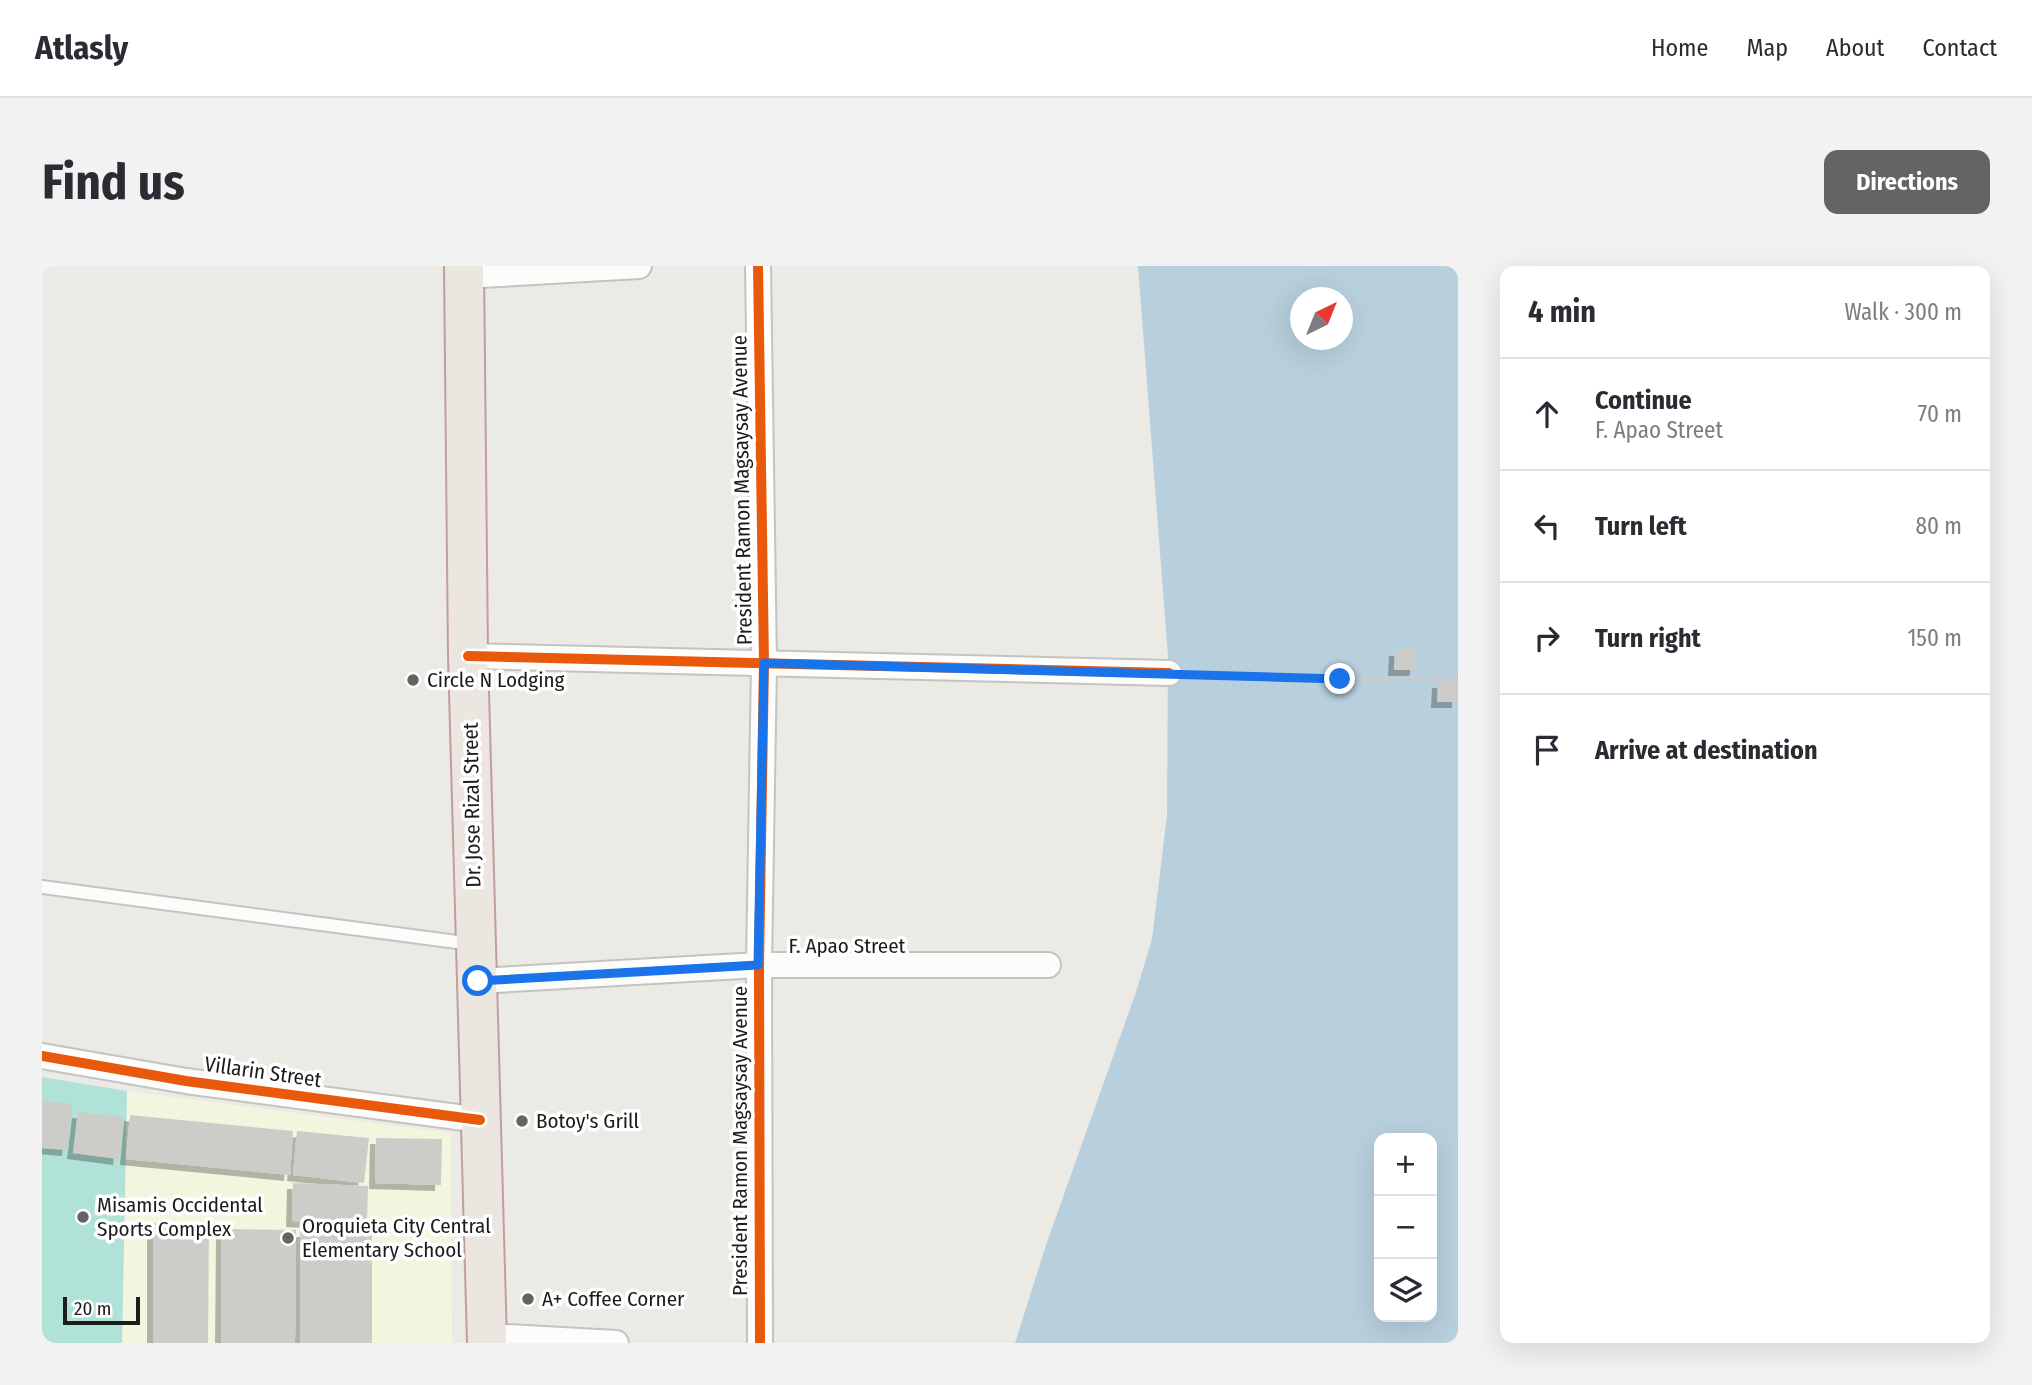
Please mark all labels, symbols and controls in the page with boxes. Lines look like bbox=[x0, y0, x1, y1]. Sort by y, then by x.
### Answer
text: Atlasly bbox=[35, 28, 128, 68]
text: Home bbox=[1651, 34, 1708, 62]
text: Map bbox=[1746, 34, 1788, 62]
text: About bbox=[1826, 34, 1884, 62]
text: Contact bbox=[1922, 34, 1997, 62]
button: Directions bbox=[1824, 150, 1990, 214]
text: Find us bbox=[42, 153, 185, 212]
north arrow bbox=[1290, 287, 1353, 350]
text: 4 min bbox=[1528, 294, 1596, 330]
text: Walk · 300 m bbox=[1845, 298, 1962, 326]
street label: President Ramon Magsaysay Avenue bbox=[726, 335, 758, 645]
text: Continue bbox=[1595, 385, 1692, 416]
icon: ahead bbox=[1528, 395, 1566, 433]
text: 70 m bbox=[1918, 400, 1962, 428]
text: F. Apao Street bbox=[1595, 416, 1723, 444]
icon: left bbox=[1528, 507, 1566, 545]
text: Turn left bbox=[1595, 511, 1687, 542]
text: 80 m bbox=[1915, 512, 1962, 540]
icon: right bbox=[1528, 619, 1566, 657]
text: Turn right bbox=[1595, 623, 1701, 654]
text: 150 m bbox=[1907, 624, 1962, 652]
route end bbox=[1324, 663, 1355, 694]
place label: Circle N Lodging bbox=[427, 667, 564, 693]
marker: Circle N Lodging bbox=[405, 672, 421, 688]
street label: Dr. Jose Rizal Street bbox=[458, 722, 486, 888]
icon: arrive bbox=[1528, 731, 1566, 769]
text: Arrive at destination bbox=[1595, 735, 1818, 766]
street label: F. Apao Street bbox=[789, 933, 906, 959]
route start bbox=[462, 965, 493, 996]
street label: President Ramon Magsaysay Avenue bbox=[727, 986, 753, 1296]
street label: Villarin Street bbox=[203, 1051, 323, 1093]
place label: Botoy's Grill bbox=[536, 1108, 640, 1134]
marker: Botoy's Grill bbox=[514, 1113, 530, 1129]
map controls bbox=[1374, 1133, 1437, 1322]
button: + bbox=[1374, 1133, 1437, 1196]
place label: Misamis Occidental Sports Complex bbox=[97, 1192, 263, 1242]
button: − bbox=[1374, 1196, 1437, 1259]
marker: Misamis Occidental Sports Complex bbox=[75, 1209, 91, 1225]
place label: Oroquieta City Central Elementary School bbox=[302, 1213, 491, 1263]
marker: Oroquieta City Central Elementary School bbox=[280, 1230, 296, 1246]
button: layers bbox=[1374, 1259, 1437, 1322]
place label: A+ Coffee Corner bbox=[542, 1286, 685, 1312]
marker: A+ Coffee Corner bbox=[520, 1291, 536, 1307]
scale bar bbox=[63, 1294, 140, 1326]
text: 20 m bbox=[74, 1297, 111, 1320]

